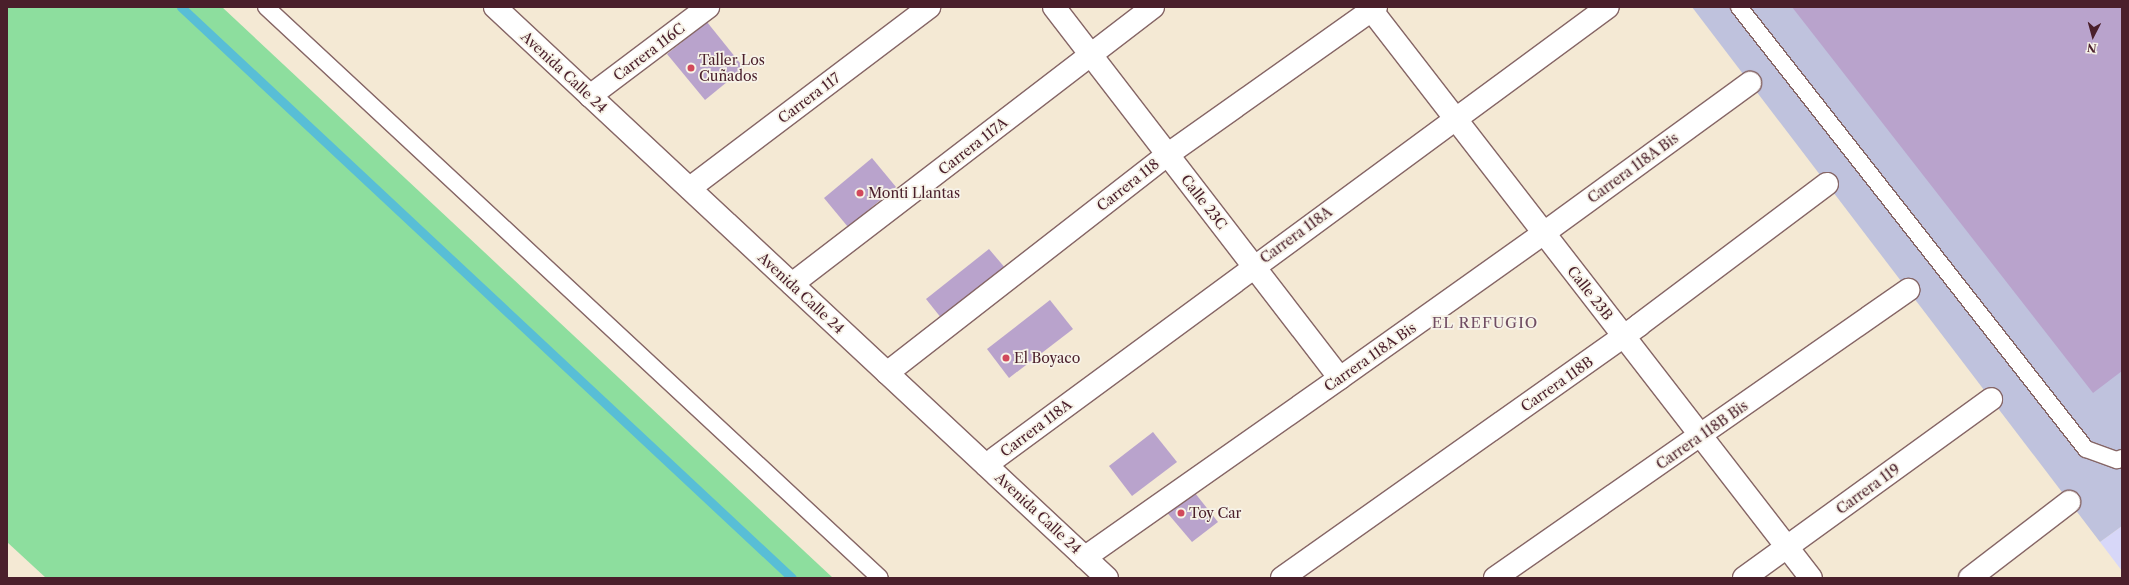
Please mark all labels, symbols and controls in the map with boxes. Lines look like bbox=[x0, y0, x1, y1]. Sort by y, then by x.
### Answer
north arrow bbox=[2073, 16, 2113, 56]
street label: Carrera 116C bbox=[610, 20, 688, 84]
street label: Avenida Calle 24 bbox=[518, 28, 610, 116]
text: N bbox=[2086, 40, 2097, 55]
place label: Taller Los Cuñados bbox=[699, 52, 765, 84]
marker: Taller Los Cuñados bbox=[686, 63, 696, 73]
street label: Carrera 117 bbox=[775, 69, 843, 127]
street label: Carrera 117A bbox=[935, 114, 1011, 178]
street label: Carrera 118A Bis bbox=[1584, 129, 1682, 207]
street label: Carrera 118 bbox=[1093, 155, 1163, 215]
street label: Calle 23C bbox=[1177, 171, 1231, 233]
place label: Monti Llantas bbox=[868, 185, 960, 201]
marker: Monti Llantas bbox=[855, 188, 865, 198]
street label: Carrera 118A bbox=[1257, 203, 1335, 267]
street label: Avenida Calle 24 bbox=[755, 249, 847, 337]
street label: Calle 23B bbox=[1564, 263, 1616, 323]
district label: EL REFUGIO bbox=[1432, 314, 1538, 332]
street label: Carrera 118A Bis bbox=[1321, 319, 1419, 395]
place label: El Boyaco bbox=[1014, 350, 1080, 366]
marker: El Boyaco bbox=[1001, 353, 1011, 363]
street label: Carrera 118B bbox=[1518, 353, 1596, 415]
street label: Carrera 118A bbox=[997, 396, 1075, 460]
street label: Carrera 118B Bis bbox=[1653, 397, 1751, 473]
street label: Carrera 119 bbox=[1833, 460, 1903, 518]
street label: Avenida Calle 24 bbox=[992, 469, 1084, 557]
place label: Toy Car bbox=[1189, 505, 1242, 521]
marker: Toy Car bbox=[1176, 508, 1186, 518]

